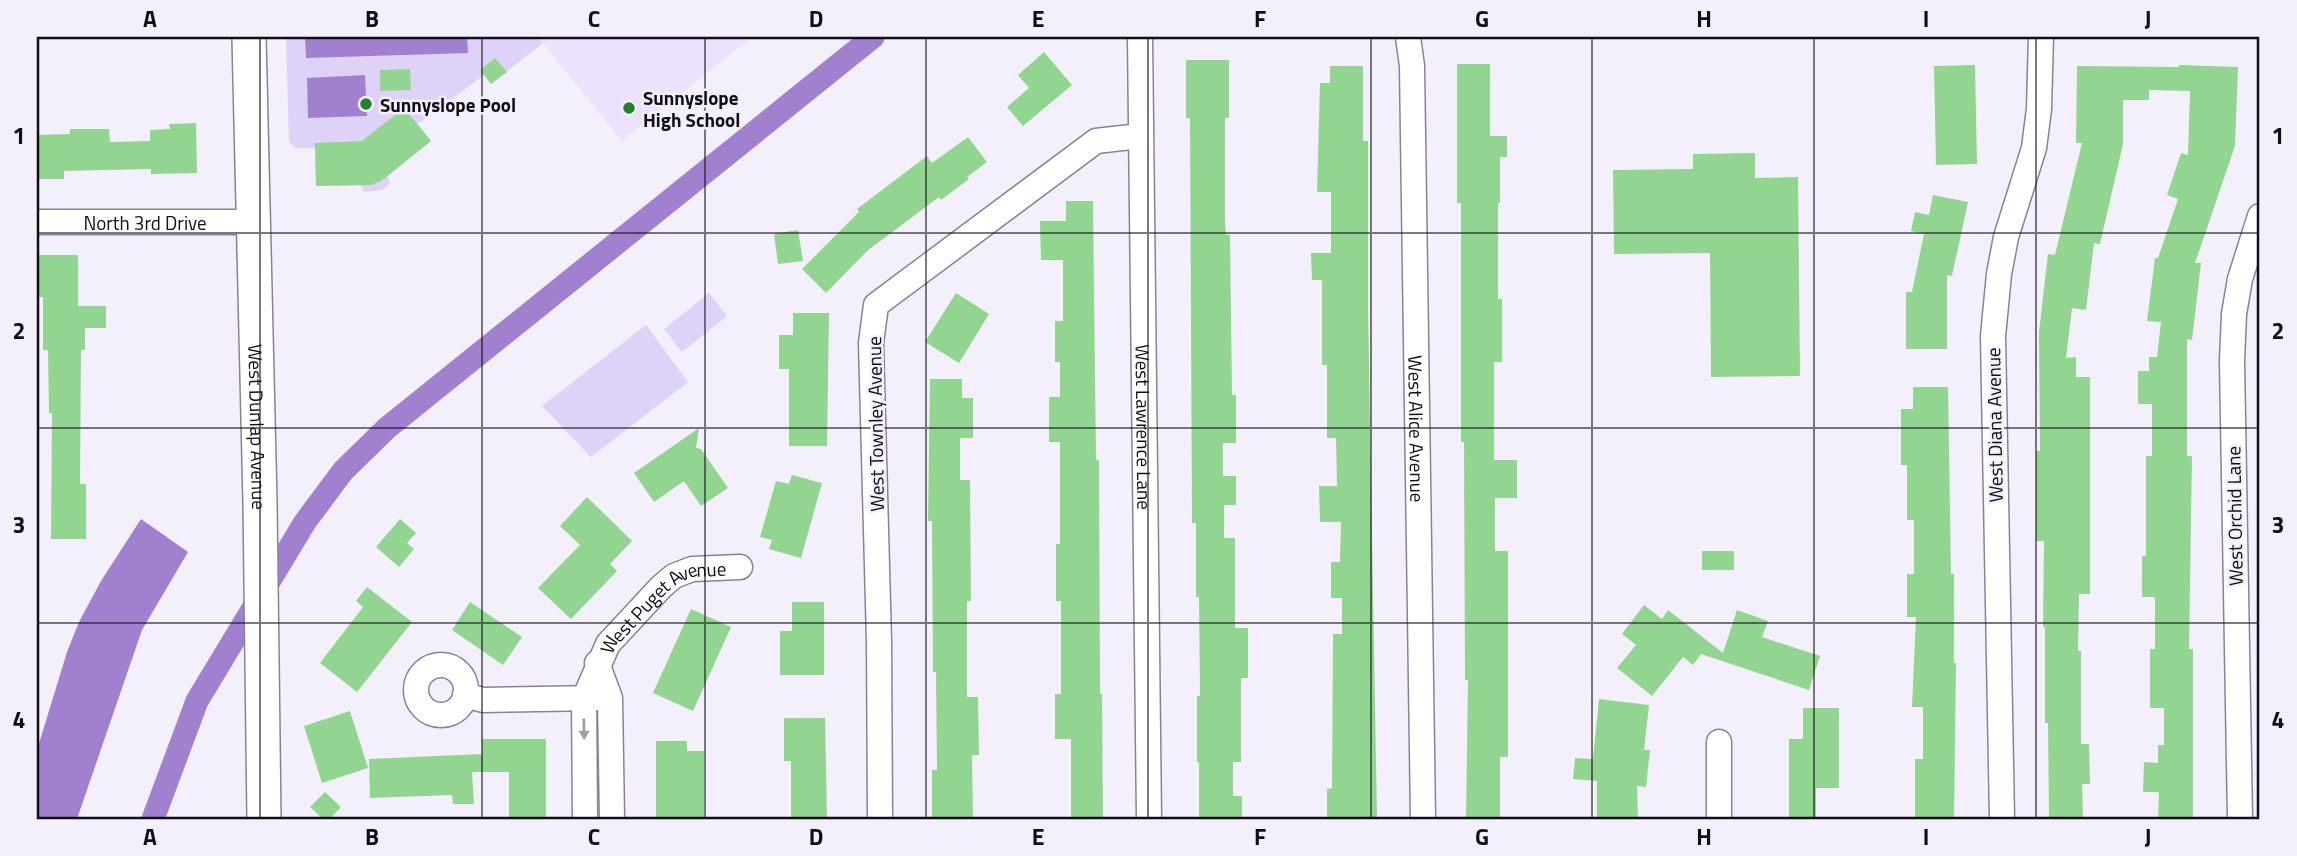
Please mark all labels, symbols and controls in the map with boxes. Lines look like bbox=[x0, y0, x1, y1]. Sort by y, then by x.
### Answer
text: A bbox=[143, 1, 157, 36]
text: B bbox=[365, 1, 379, 36]
text: C bbox=[588, 1, 600, 36]
text: D bbox=[809, 1, 823, 36]
text: E bbox=[1032, 1, 1044, 36]
text: F bbox=[1254, 1, 1266, 36]
text: G bbox=[1475, 1, 1489, 36]
text: H bbox=[1696, 1, 1712, 36]
text: I bbox=[1923, 1, 1929, 36]
text: J bbox=[2145, 1, 2151, 36]
place label: Sunnyslope High School bbox=[643, 83, 740, 134]
place label: Sunnyslope Pool bbox=[380, 90, 516, 119]
marker: Sunnyslope Pool bbox=[358, 96, 374, 112]
marker: Sunnyslope High School bbox=[621, 100, 637, 116]
text: 1 bbox=[13, 118, 25, 153]
text: 1 bbox=[2272, 118, 2284, 153]
street label: North 3rd Drive bbox=[83, 208, 207, 237]
text: 2 bbox=[13, 313, 25, 348]
text: 2 bbox=[2272, 313, 2284, 348]
street label: West Townley Avenue bbox=[859, 336, 891, 512]
street label: West Dunlap Avenue bbox=[242, 344, 275, 510]
street label: West Lawrence Lane bbox=[1129, 344, 1160, 510]
street label: West Diana Avenue bbox=[1978, 347, 2010, 503]
street label: West Alice Avenue bbox=[1402, 355, 1433, 502]
street label: West Orchid Lane bbox=[2218, 446, 2250, 586]
text: 3 bbox=[13, 507, 25, 542]
text: 3 bbox=[2272, 507, 2284, 542]
street label: West Puget Avenue bbox=[591, 553, 727, 658]
text: 4 bbox=[13, 702, 25, 737]
text: 4 bbox=[2272, 702, 2284, 737]
one-way arrow bbox=[578, 718, 590, 740]
text: A bbox=[143, 819, 157, 854]
text: B bbox=[365, 819, 379, 854]
text: C bbox=[588, 819, 600, 854]
text: D bbox=[809, 819, 823, 854]
text: E bbox=[1032, 819, 1044, 854]
text: F bbox=[1254, 819, 1266, 854]
text: G bbox=[1475, 819, 1489, 854]
text: H bbox=[1696, 819, 1712, 854]
text: I bbox=[1923, 819, 1929, 854]
text: J bbox=[2145, 819, 2151, 854]

